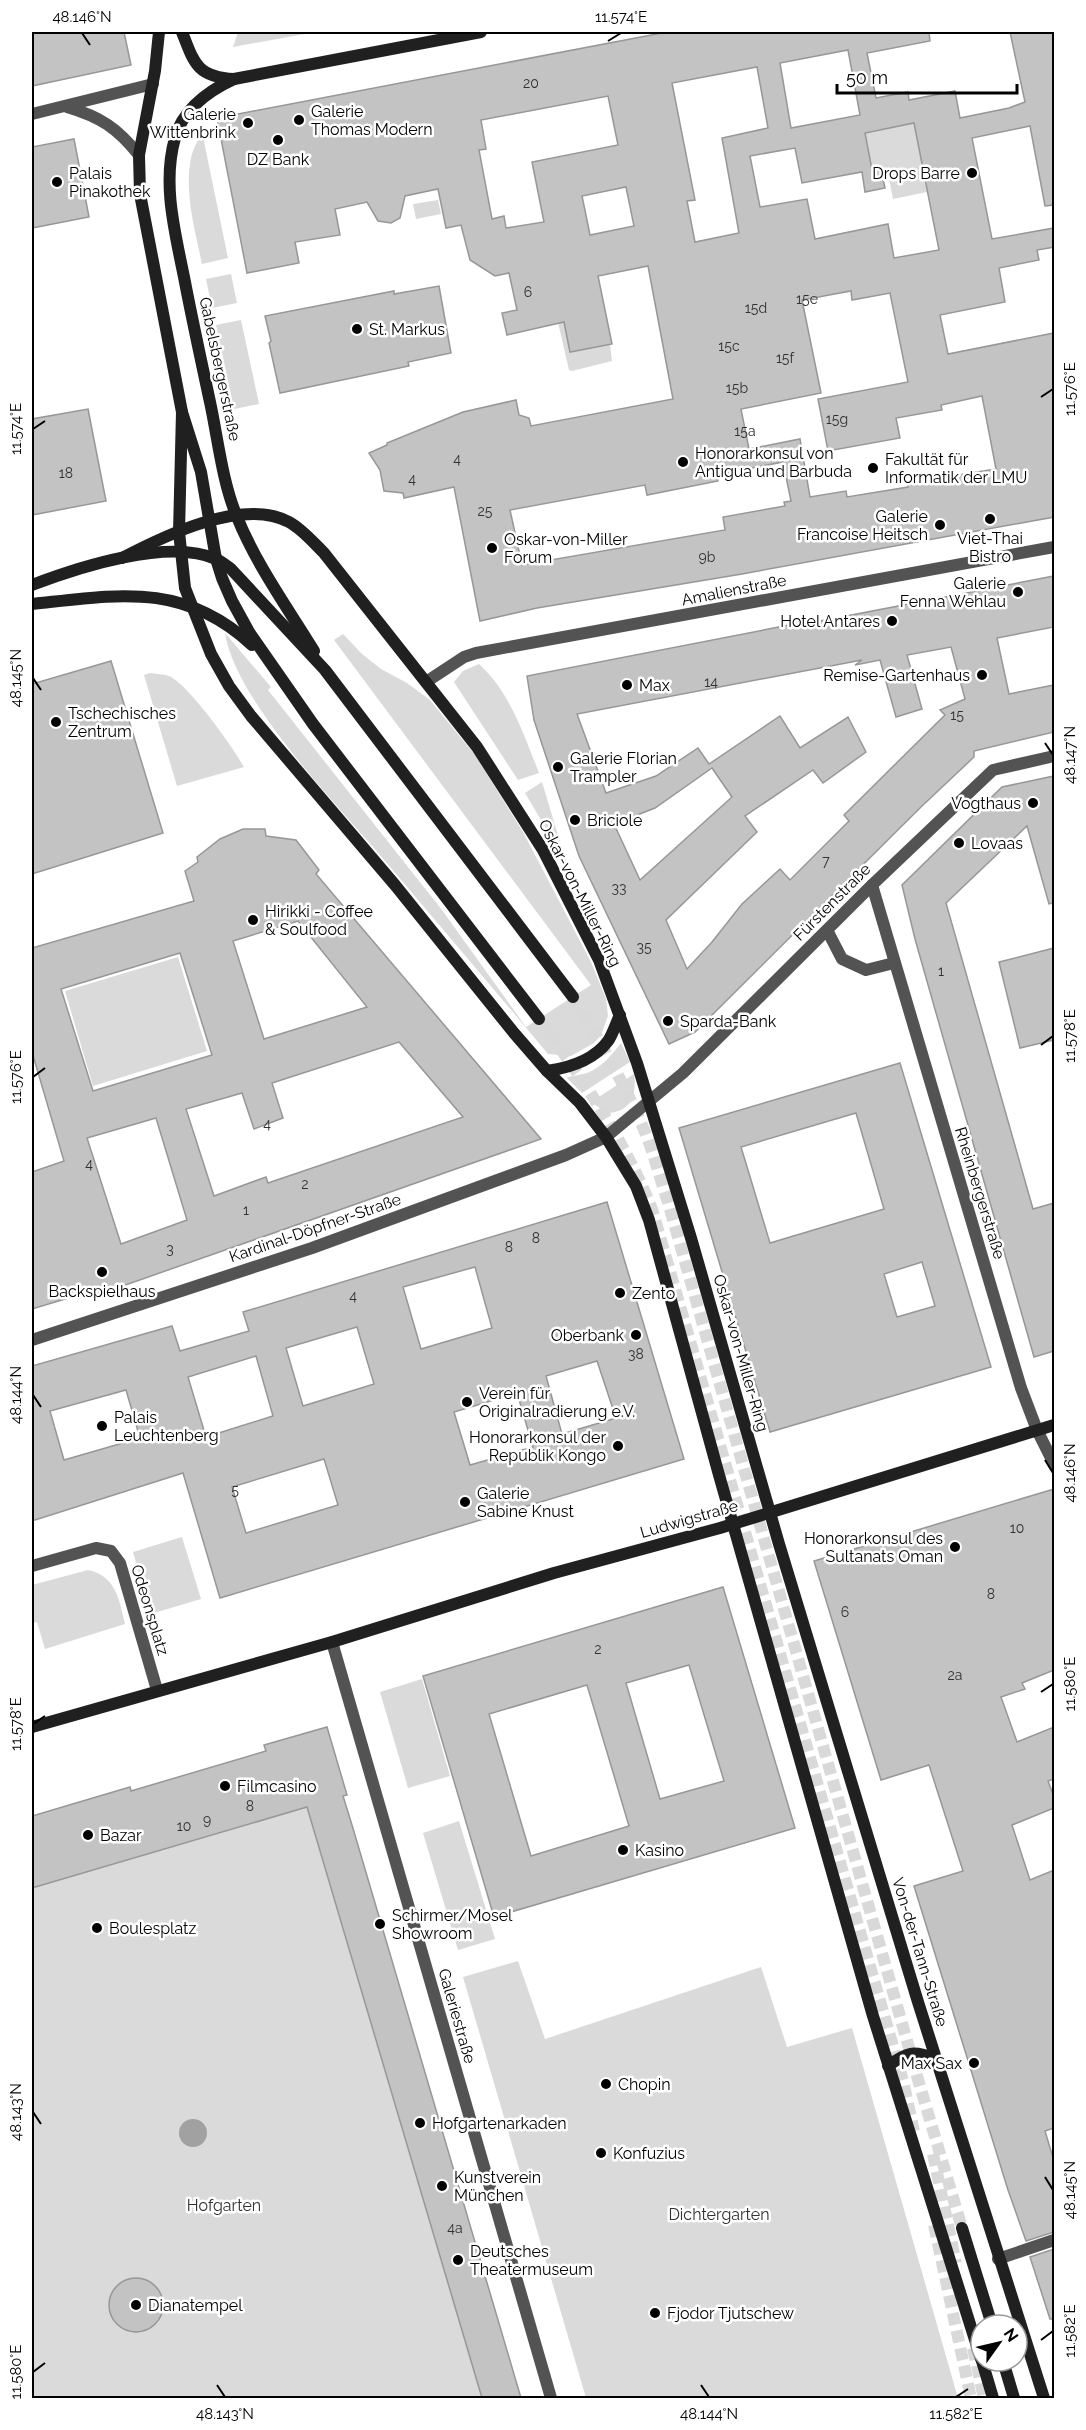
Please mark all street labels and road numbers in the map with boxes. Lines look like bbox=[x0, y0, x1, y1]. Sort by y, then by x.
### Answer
street label: Gabelsbergerstraße bbox=[195, 295, 245, 443]
street label: Amalienstraße bbox=[680, 571, 788, 609]
street label: Oskar-von-Miller-Ring bbox=[535, 816, 625, 970]
street label: Fürstenstraße bbox=[789, 859, 875, 945]
street label: Rheinbergerstraße bbox=[951, 1125, 1009, 1261]
street label: Kardinal-Döpfner-Straße bbox=[227, 1190, 403, 1266]
street label: Oskar-von-Miller-Ring bbox=[709, 1272, 773, 1434]
street label: Ludwigstraße bbox=[638, 1496, 740, 1542]
street label: Odeonsplatz bbox=[127, 1562, 173, 1658]
street label: Von-der-Tann-Straße bbox=[888, 1875, 952, 2029]
street label: Galeriestraße bbox=[434, 1966, 480, 2066]

